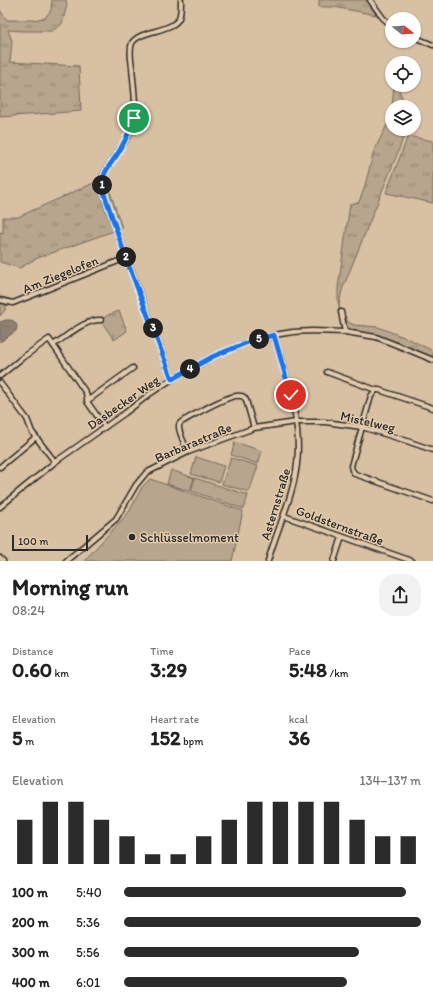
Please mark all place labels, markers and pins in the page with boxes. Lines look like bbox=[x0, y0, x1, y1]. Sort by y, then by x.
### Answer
pin bbox=[117, 101, 151, 135]
pin: 1 bbox=[92, 175, 112, 195]
pin: 2 bbox=[116, 247, 136, 267]
pin: 3 bbox=[143, 318, 163, 338]
pin: 5 bbox=[249, 329, 269, 349]
pin: 4 bbox=[180, 359, 200, 379]
pin bbox=[274, 378, 308, 412]
place label: Schlüsselmoment bbox=[140, 530, 239, 545]
marker: Schlüsselmoment bbox=[127, 532, 137, 542]

